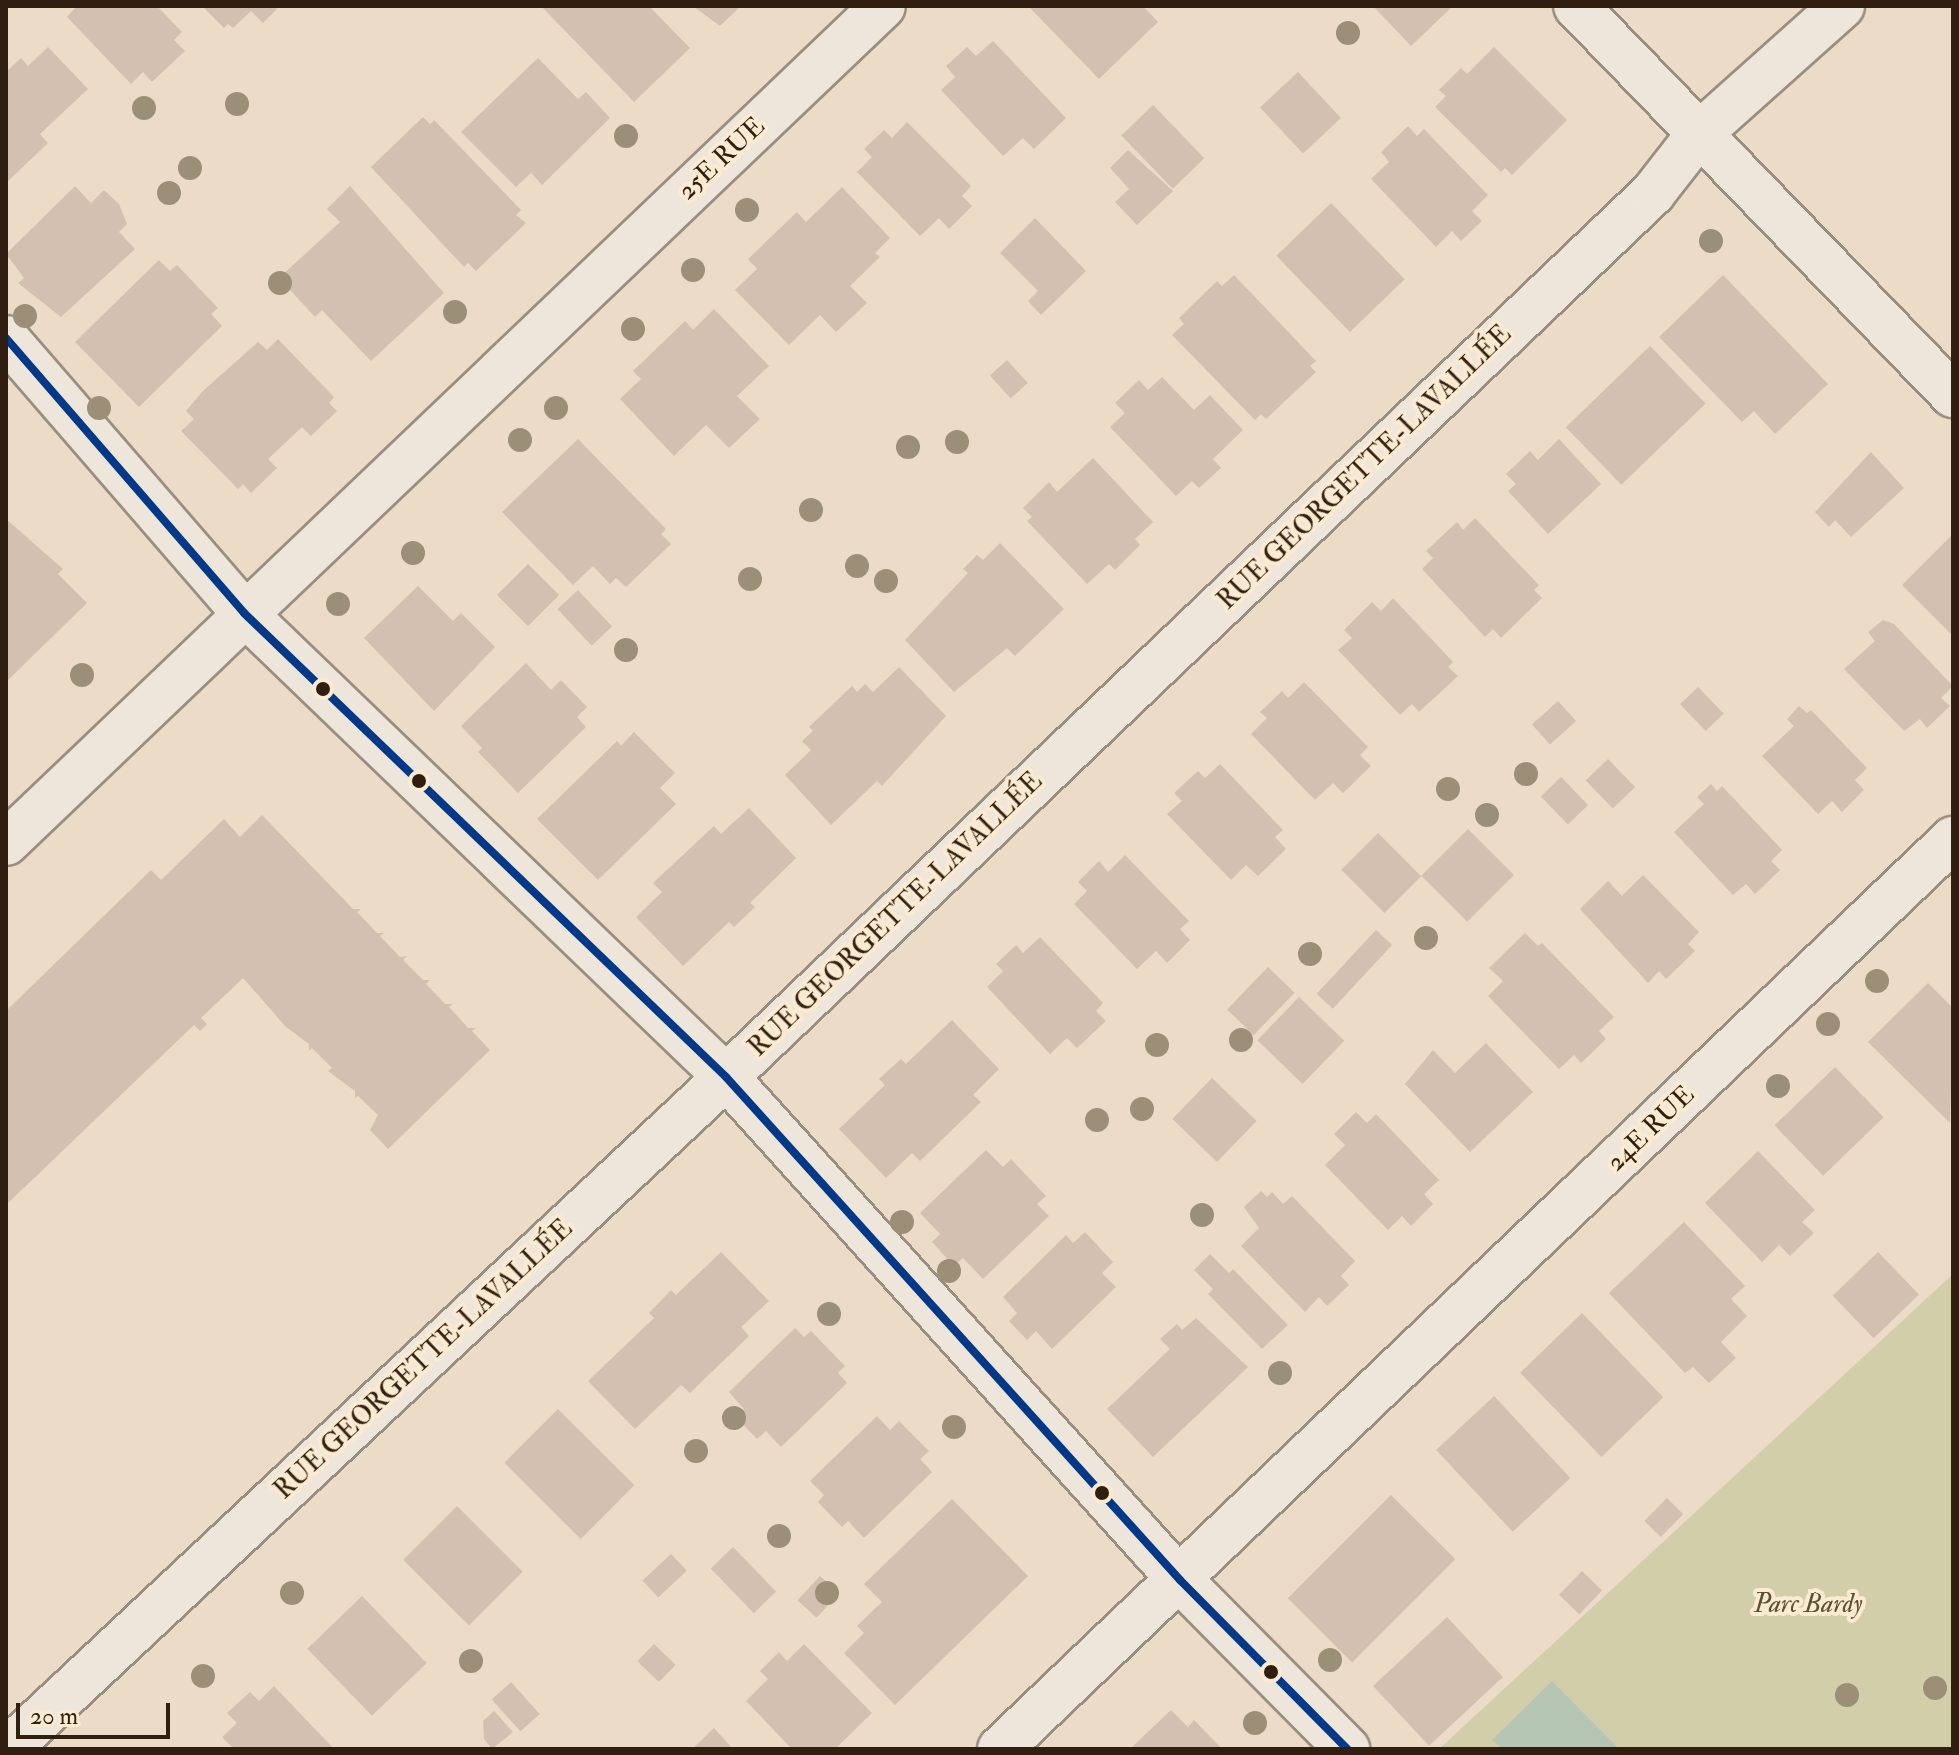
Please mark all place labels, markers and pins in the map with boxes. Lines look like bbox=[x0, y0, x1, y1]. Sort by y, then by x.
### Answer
unlabelled marker bbox=[315, 681, 331, 697]
unlabelled marker bbox=[411, 773, 427, 789]
unlabelled marker bbox=[1094, 1485, 1110, 1501]
unlabelled marker bbox=[1263, 1664, 1279, 1680]

